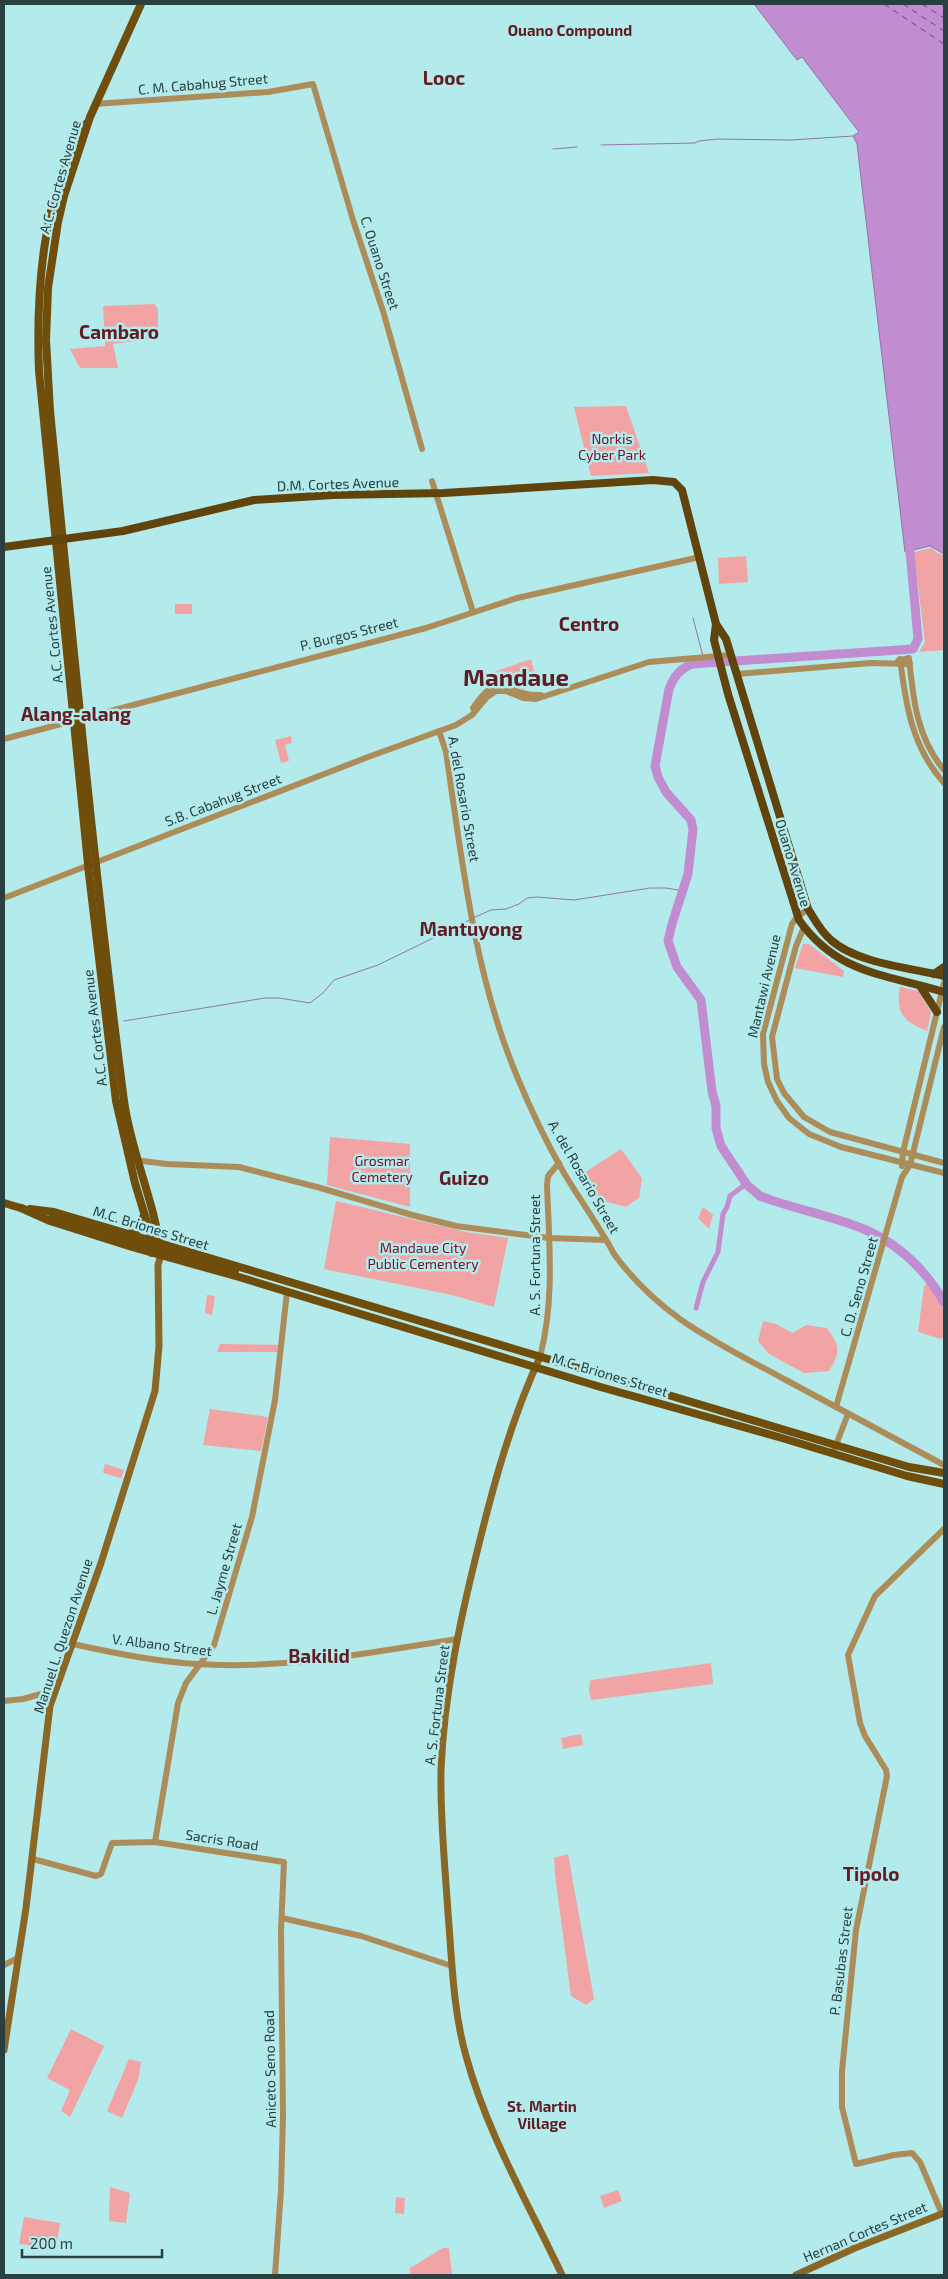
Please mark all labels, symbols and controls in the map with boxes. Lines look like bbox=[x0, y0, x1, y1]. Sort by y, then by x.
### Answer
district label: Ouano Compound bbox=[508, 21, 632, 39]
district label: Looc bbox=[423, 66, 465, 89]
street label: C. M. Cabahug Street bbox=[137, 69, 269, 98]
street label: A.C. Cortes Avenue bbox=[35, 118, 84, 236]
street label: C. Ouano Street bbox=[357, 214, 404, 312]
district label: Cambaro bbox=[79, 320, 159, 343]
park label: Norkis Cyber Park bbox=[578, 430, 646, 463]
street label: D.M. Cortes Avenue bbox=[277, 473, 399, 494]
street label: A.C. Cortes Avenue bbox=[37, 566, 66, 684]
district label: Centro bbox=[559, 612, 619, 635]
street label: P. Burgos Street bbox=[298, 613, 400, 654]
district label: Mandaue bbox=[463, 662, 569, 691]
district label: Alang-alang bbox=[21, 702, 131, 725]
street label: A. del Rosario Street bbox=[445, 734, 484, 863]
street label: S.B. Cabahug Street bbox=[162, 769, 283, 830]
street label: Ouano Avenue bbox=[772, 817, 815, 909]
district label: Mantuyong bbox=[420, 917, 522, 941]
street label: Mantawi Avenue bbox=[743, 932, 784, 1039]
street label: A.C. Cortes Avenue bbox=[79, 969, 110, 1087]
street label: A. del Rosario Street bbox=[545, 1117, 624, 1236]
park label: Grosmar Cemetery bbox=[351, 1152, 413, 1185]
district label: Guizo bbox=[439, 1166, 489, 1189]
street label: A. S. Fortuna Street bbox=[526, 1194, 543, 1316]
street label: M.C. Briones Street bbox=[91, 1202, 211, 1253]
street label: C. D. Seno Street bbox=[836, 1235, 881, 1339]
park label: Mandaue City Public Cementery bbox=[367, 1239, 479, 1272]
street label: M.C. Briones Street bbox=[550, 1349, 670, 1400]
street label: L. Jayme Street bbox=[202, 1521, 245, 1617]
street label: Manuel L. Quezon Avenue bbox=[29, 1556, 96, 1715]
street label: V. Albano Street bbox=[111, 1630, 213, 1659]
district label: Bakilid bbox=[288, 1644, 350, 1667]
street label: A. S. Fortuna Street bbox=[421, 1644, 452, 1766]
street label: Sacris Road bbox=[184, 1825, 260, 1854]
district label: Tipolo bbox=[843, 1862, 899, 1885]
street label: P. Basubas Street bbox=[825, 1905, 856, 2016]
street label: Aniceto Seno Road bbox=[260, 2010, 279, 2128]
district label: St. Martin Village bbox=[507, 2097, 577, 2132]
street label: Hernan Cortes Street bbox=[800, 2198, 929, 2265]
scale bar bbox=[22, 2226, 162, 2258]
text: 200 m bbox=[30, 2234, 73, 2252]

